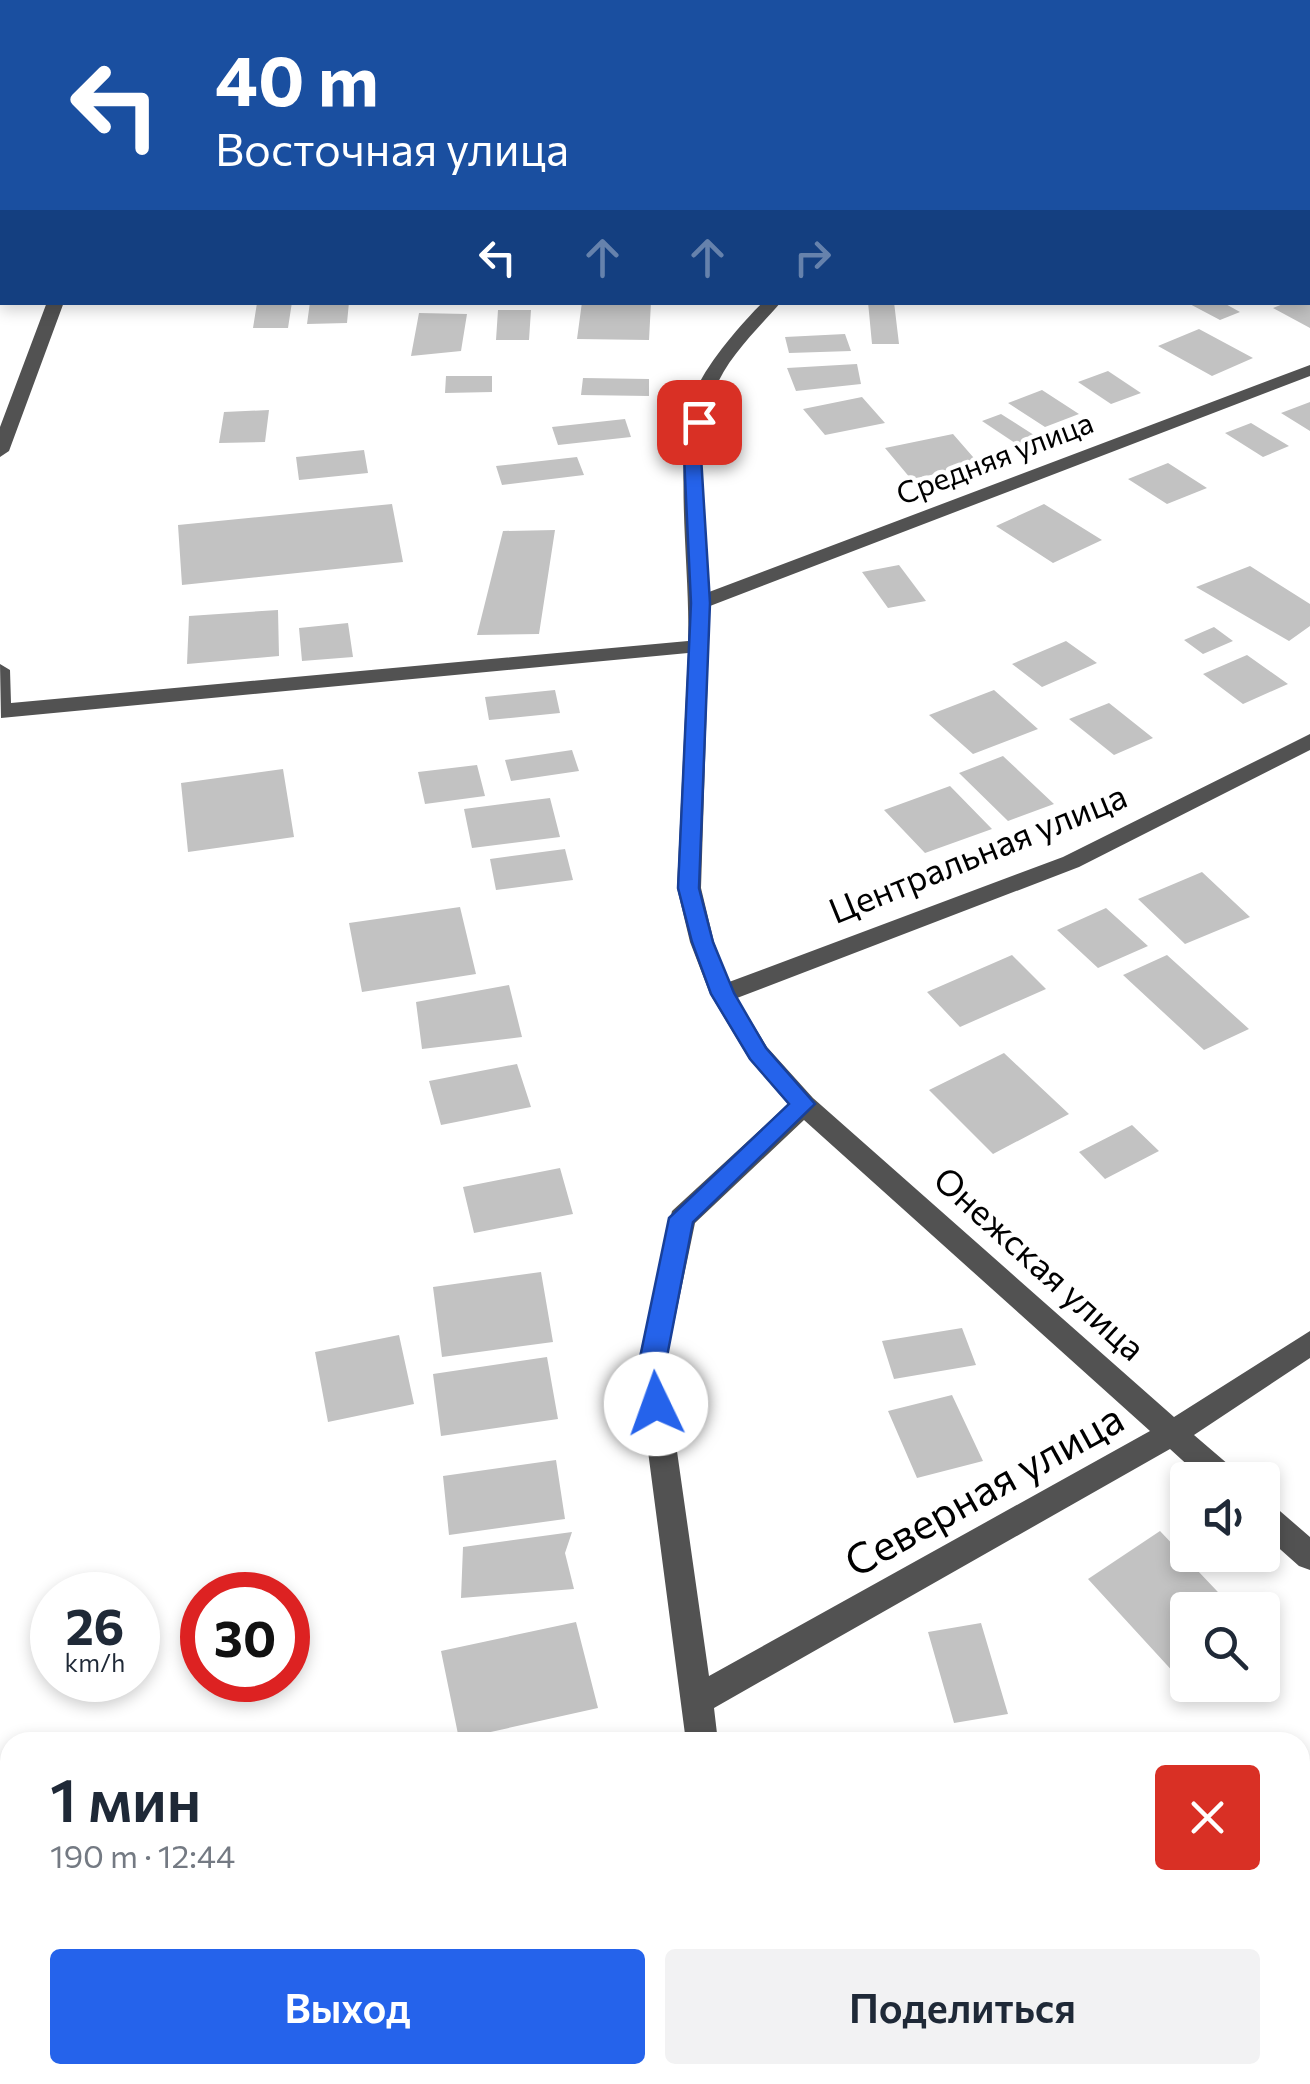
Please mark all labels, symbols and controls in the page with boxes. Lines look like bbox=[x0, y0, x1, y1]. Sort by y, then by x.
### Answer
text: 40 m bbox=[215, 35, 379, 120]
icon: left bbox=[50, 40, 180, 170]
text: Восточная улица bbox=[215, 120, 569, 175]
icon: left bbox=[470, 230, 525, 285]
icon: ahead bbox=[575, 230, 630, 285]
icon: ahead bbox=[680, 230, 735, 285]
icon: right bbox=[785, 230, 840, 285]
pin bbox=[657, 380, 742, 465]
icon: arrive bbox=[672, 395, 727, 450]
street label: Средняя улица bbox=[890, 402, 1098, 511]
street label: Центральная улица bbox=[822, 772, 1132, 931]
street label: Онежская улица bbox=[926, 1156, 1155, 1368]
position arrow bbox=[604, 1352, 708, 1456]
street label: Северная улица bbox=[835, 1390, 1131, 1586]
map controls bbox=[1170, 1462, 1280, 1702]
button: sound bbox=[1170, 1462, 1280, 1572]
speed limit sign: 30 bbox=[180, 1572, 310, 1702]
button: search bbox=[1170, 1592, 1280, 1702]
text: 26 bbox=[65, 1594, 124, 1655]
text: km/h bbox=[65, 1647, 125, 1677]
text: 1 мин bbox=[50, 1761, 201, 1834]
button: close bbox=[1155, 1765, 1260, 1870]
text: 190 m · 12:44 bbox=[50, 1835, 235, 1875]
button: Выход bbox=[50, 1949, 645, 2064]
button: Поделиться bbox=[665, 1949, 1260, 2064]

